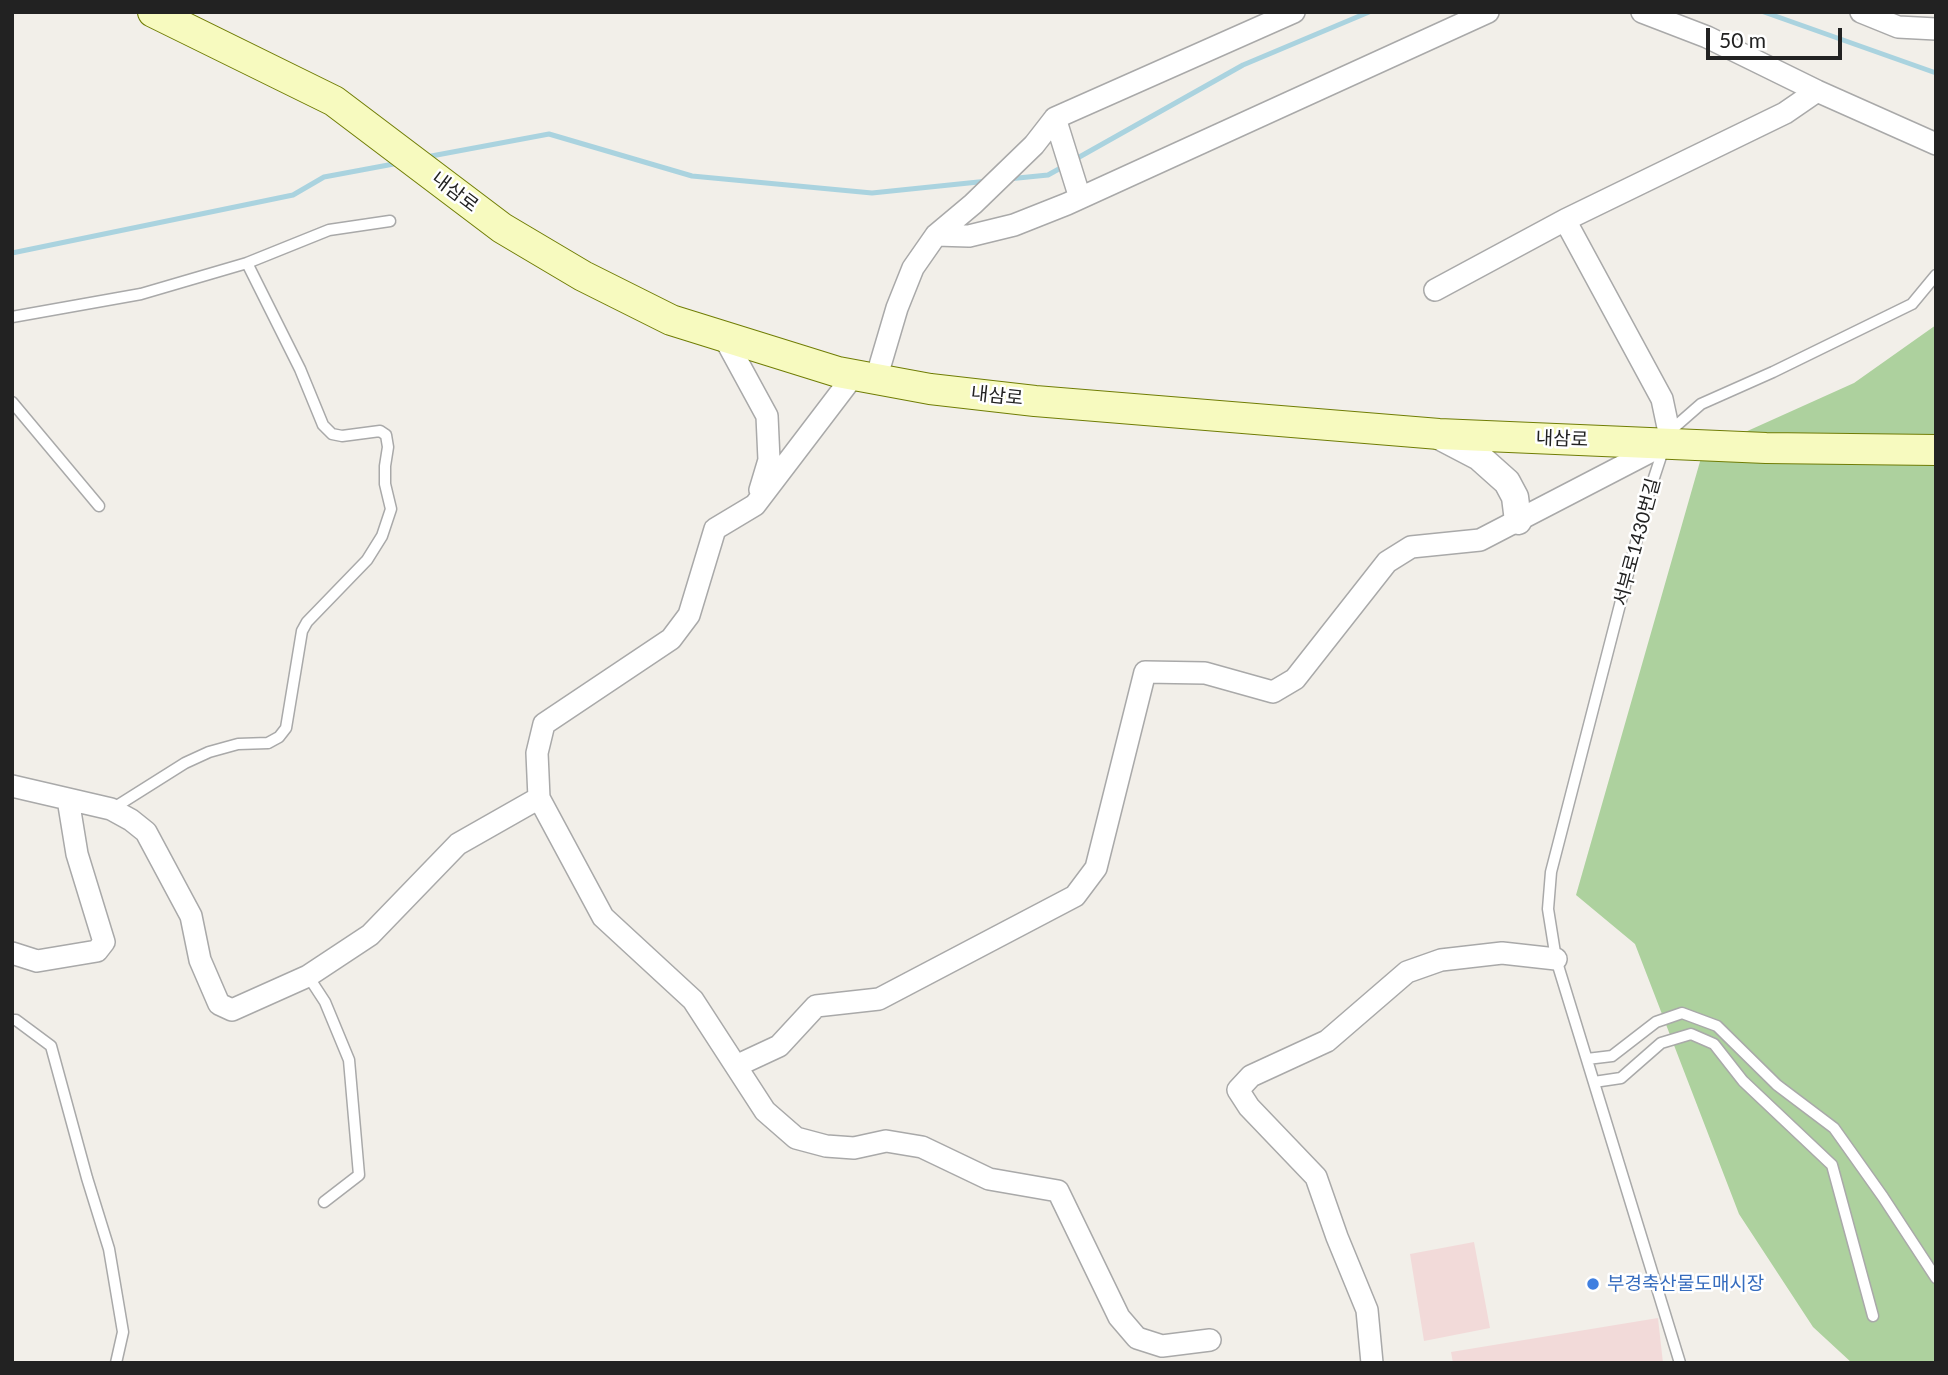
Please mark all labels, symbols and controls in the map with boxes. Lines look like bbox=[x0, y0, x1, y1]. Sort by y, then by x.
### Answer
scale bar bbox=[1710, 14, 1846, 58]
text: 50 m bbox=[1719, 27, 1766, 52]
street label: 내삼로 bbox=[427, 167, 483, 217]
street label: 내삼로 bbox=[970, 382, 1024, 410]
street label: 내삼로 bbox=[1535, 427, 1589, 451]
street label: 서부로1430번길 bbox=[1609, 476, 1665, 608]
place label: 부경축산물도매시장 bbox=[1607, 1273, 1764, 1295]
marker: 부경축산물도매시장 bbox=[1585, 1276, 1601, 1292]

